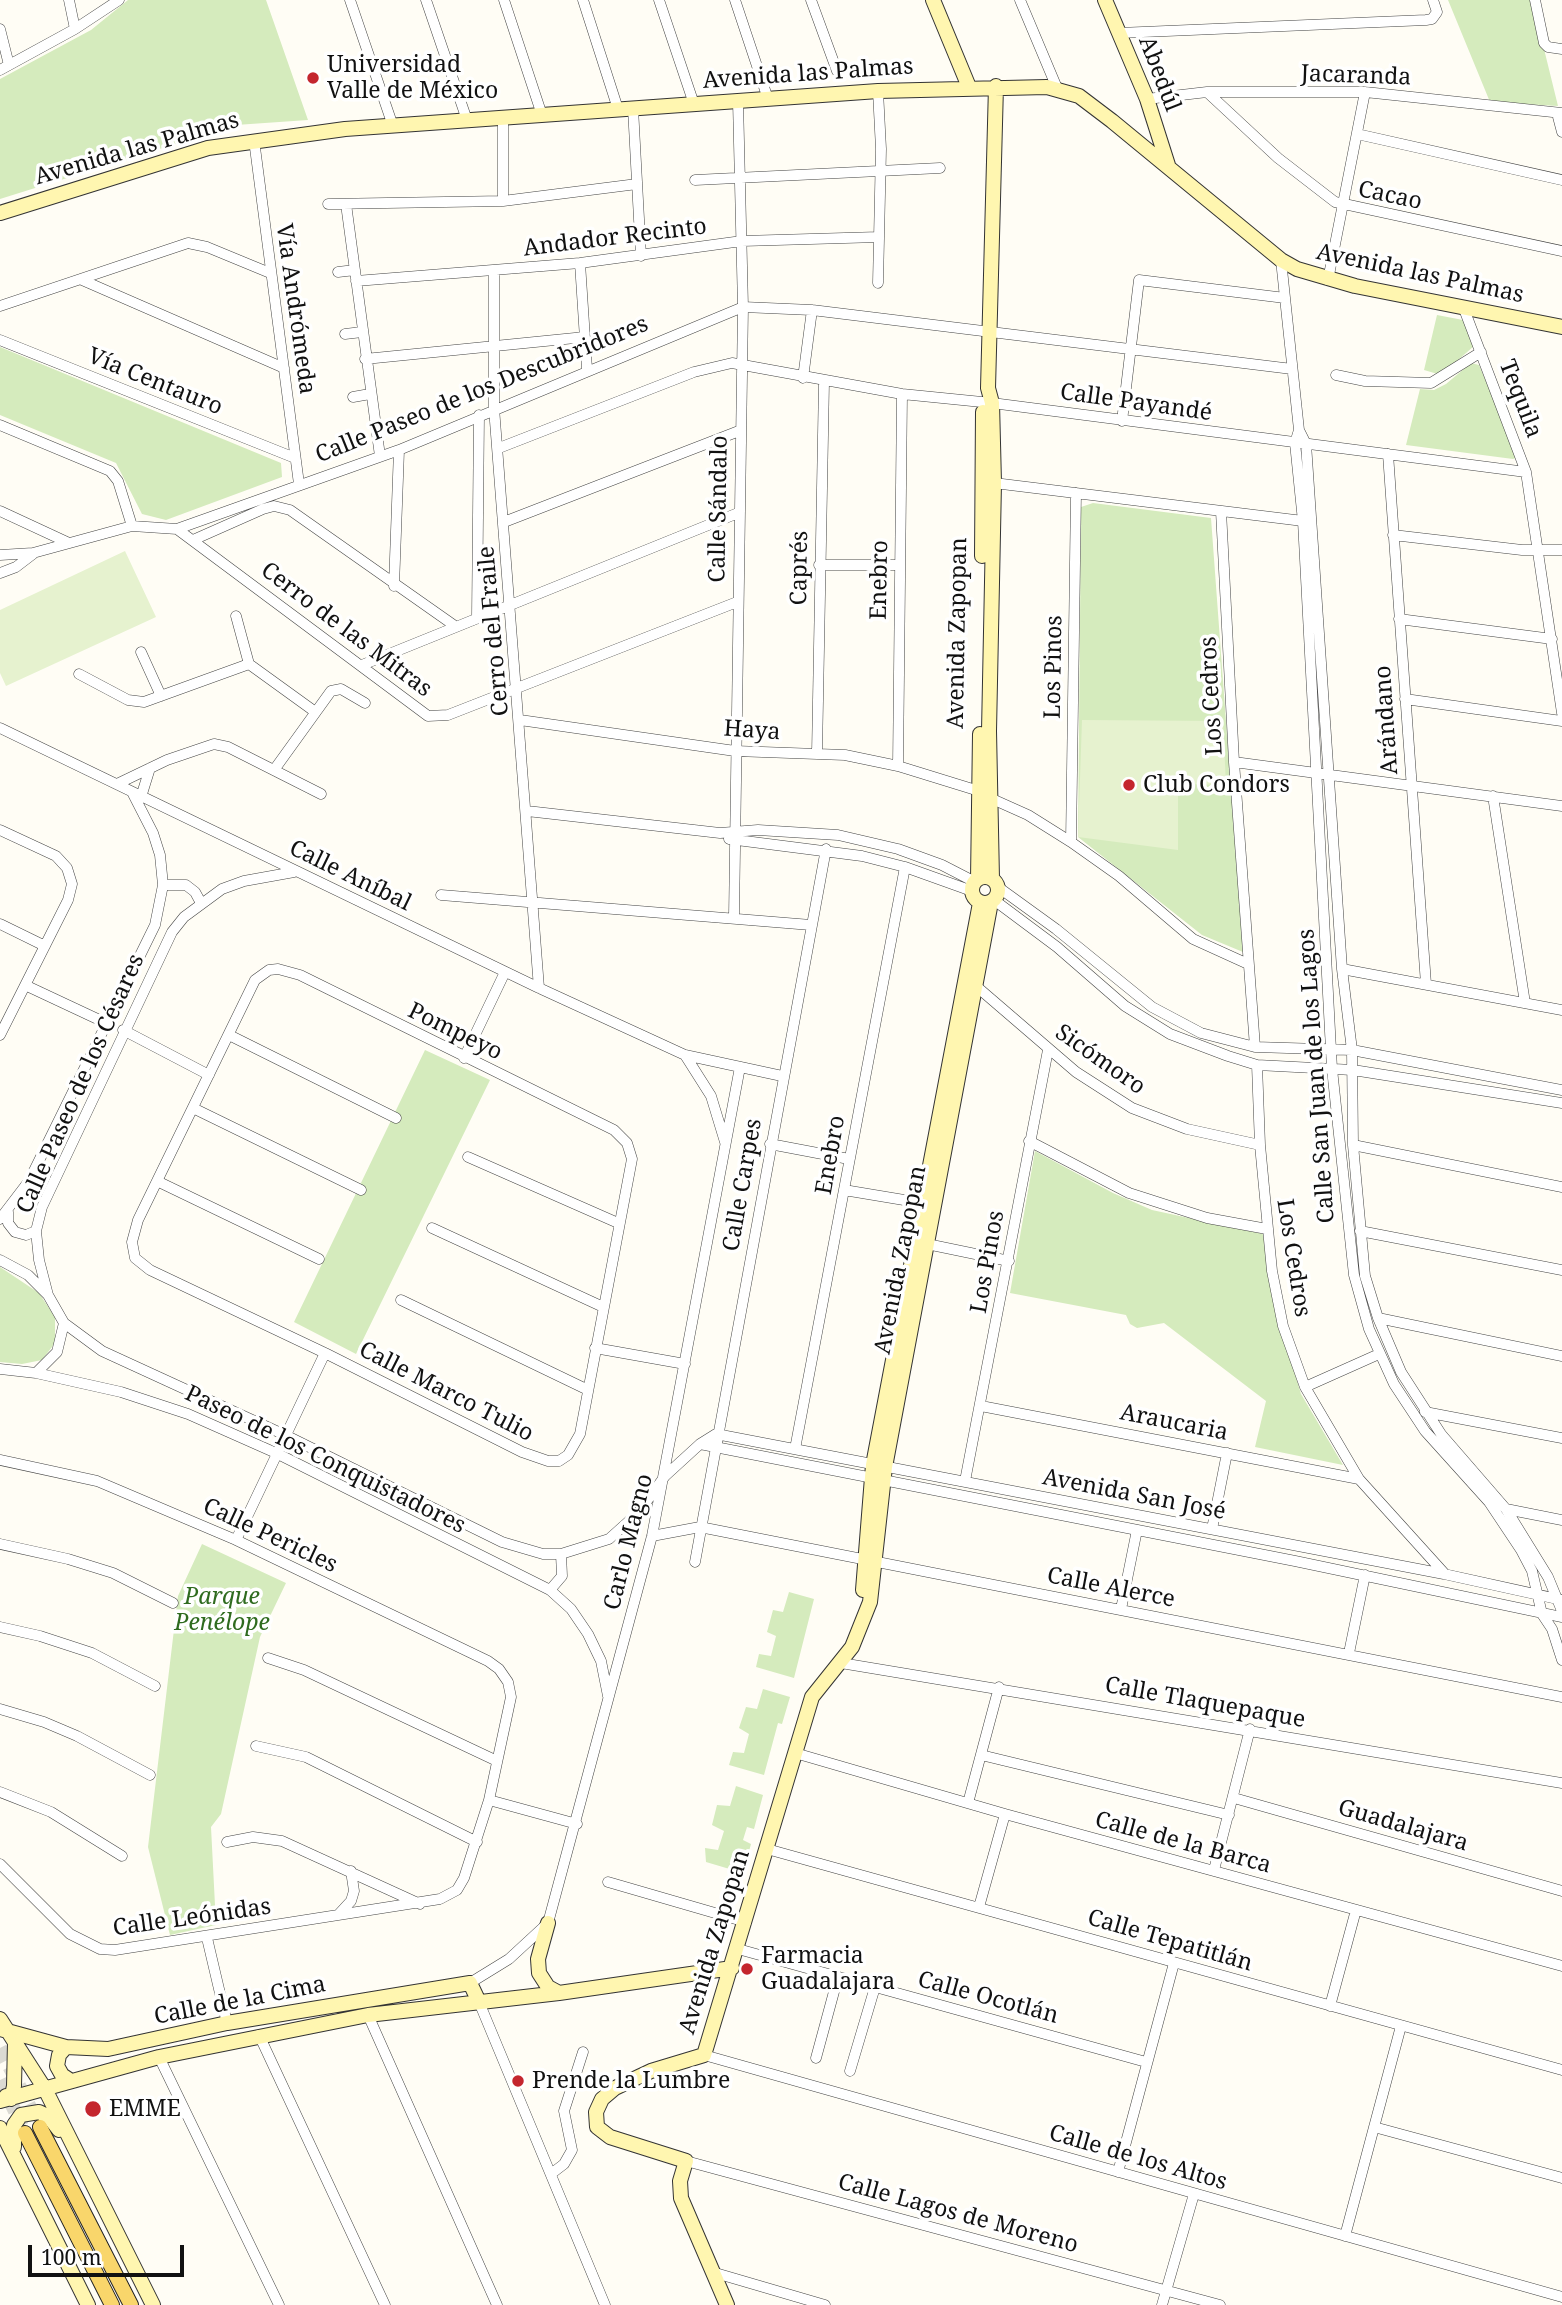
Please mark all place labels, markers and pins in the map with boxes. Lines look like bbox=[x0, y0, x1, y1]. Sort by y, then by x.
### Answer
place label: Universidad Valle de México bbox=[327, 51, 498, 105]
marker: Universidad Valle de México bbox=[305, 70, 321, 86]
place label: Club Condors bbox=[1143, 771, 1290, 799]
marker: Club Condors bbox=[1121, 777, 1137, 793]
place label: Farmacia Guadalajara bbox=[761, 1942, 895, 1996]
marker: Farmacia Guadalajara bbox=[739, 1961, 755, 1977]
place label: Prende la Lumbre bbox=[532, 2067, 730, 2095]
marker: Prende la Lumbre bbox=[510, 2073, 526, 2089]
place label: EMME bbox=[109, 2095, 181, 2123]
marker: EMME bbox=[83, 2099, 103, 2119]

